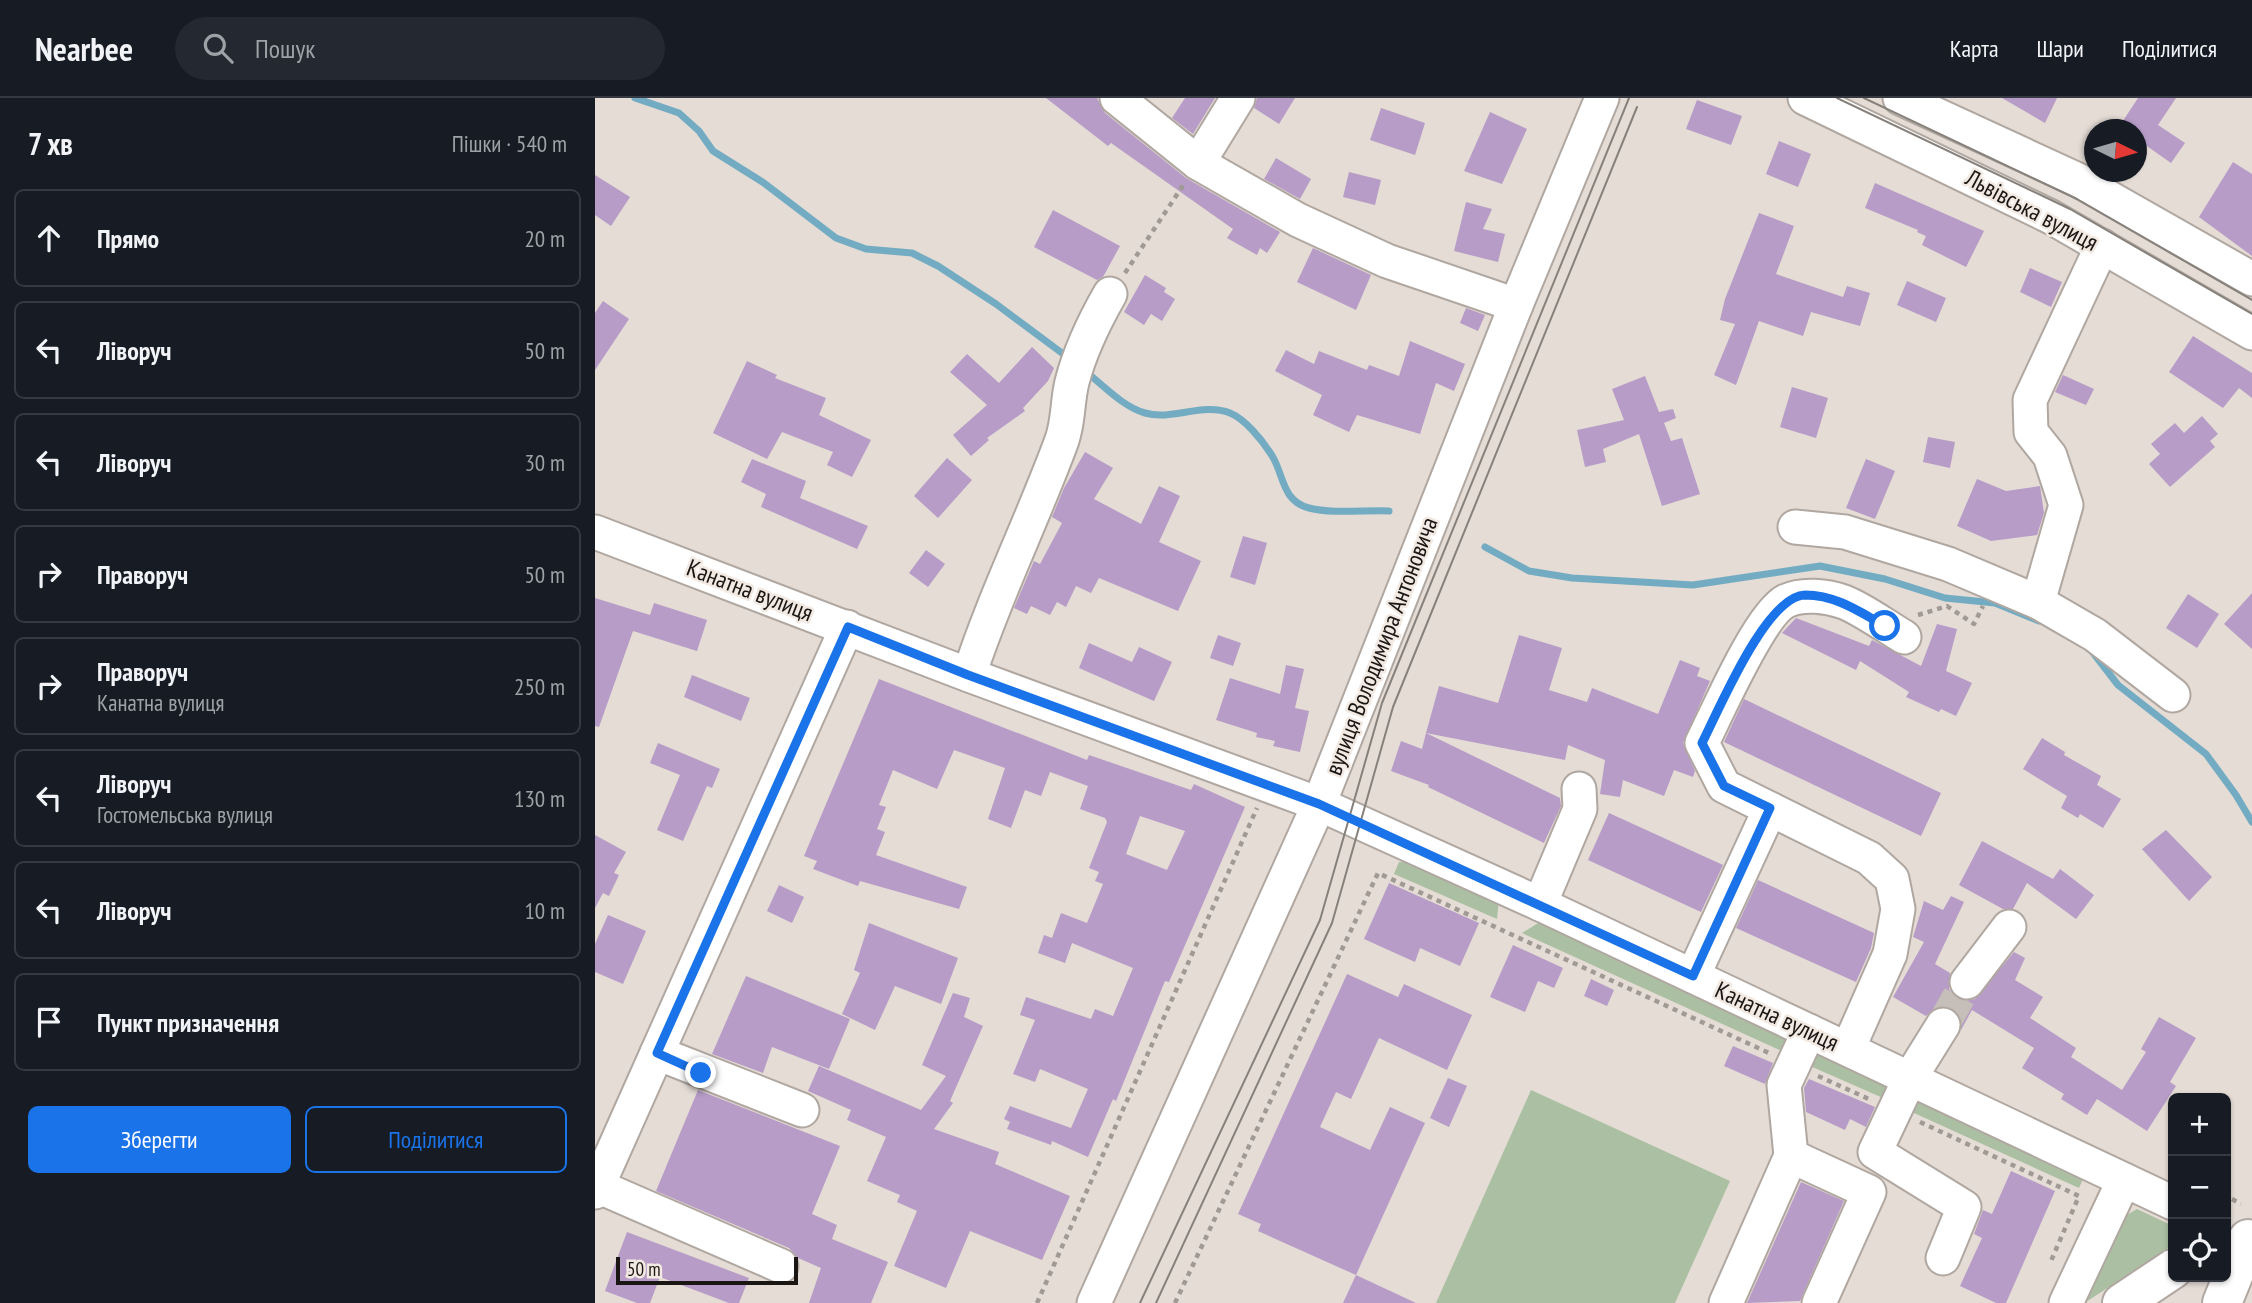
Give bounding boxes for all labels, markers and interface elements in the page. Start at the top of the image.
search box [175,17,665,80]
text: Nearbee [35,27,133,70]
icon: search [199,29,237,67]
text: Пошук [255,32,315,65]
text: Карта [1950,33,1999,64]
text: Шари [2037,33,2084,64]
text: Поділитися [2122,33,2217,64]
north arrow [2084,119,2147,182]
text: 7 хв [28,124,73,163]
text: Пішки · 540 m [452,129,567,158]
street label: Львівська вулиця [1959,162,2104,258]
icon: ahead [30,219,68,257]
text: Прямо [97,222,159,255]
text: 20 m [524,224,565,253]
icon: left [30,331,68,369]
text: Ліворуч [97,334,171,367]
text: 50 m [524,336,565,365]
icon: left [30,443,68,481]
text: Ліворуч [97,446,171,479]
text: 30 m [524,448,565,477]
street label: вулиця Володимира Антоновича [1317,513,1445,779]
street label: Канатна вулиця [682,552,818,628]
icon: right [30,555,68,593]
text: Праворуч [97,558,188,591]
text: 50 m [524,560,565,589]
route start [1869,610,1900,641]
text: Праворуч [97,655,188,688]
icon: right [30,667,68,705]
text: 250 m [514,672,565,701]
text: Канатна вулиця [97,688,224,717]
text: Ліворуч [97,767,171,800]
icon: left [30,779,68,817]
text: 130 m [514,784,565,813]
text: Гостомельська вулиця [97,800,273,829]
icon: left [30,891,68,929]
text: Ліворуч [97,894,171,927]
text: 10 m [524,896,565,925]
street label: Канатна вулиця [1710,974,1844,1058]
icon: arrive [30,1003,68,1041]
text: Пункт призначення [97,1006,279,1039]
route end [685,1057,716,1088]
map controls [2168,1093,2231,1282]
button: + [2168,1093,2231,1156]
button: Зберегти [28,1106,291,1173]
button: Поділитися [305,1106,567,1173]
button: − [2168,1156,2231,1219]
button: locate [2168,1219,2231,1282]
scale bar [616,1254,798,1286]
text: 50 m [627,1257,661,1281]

